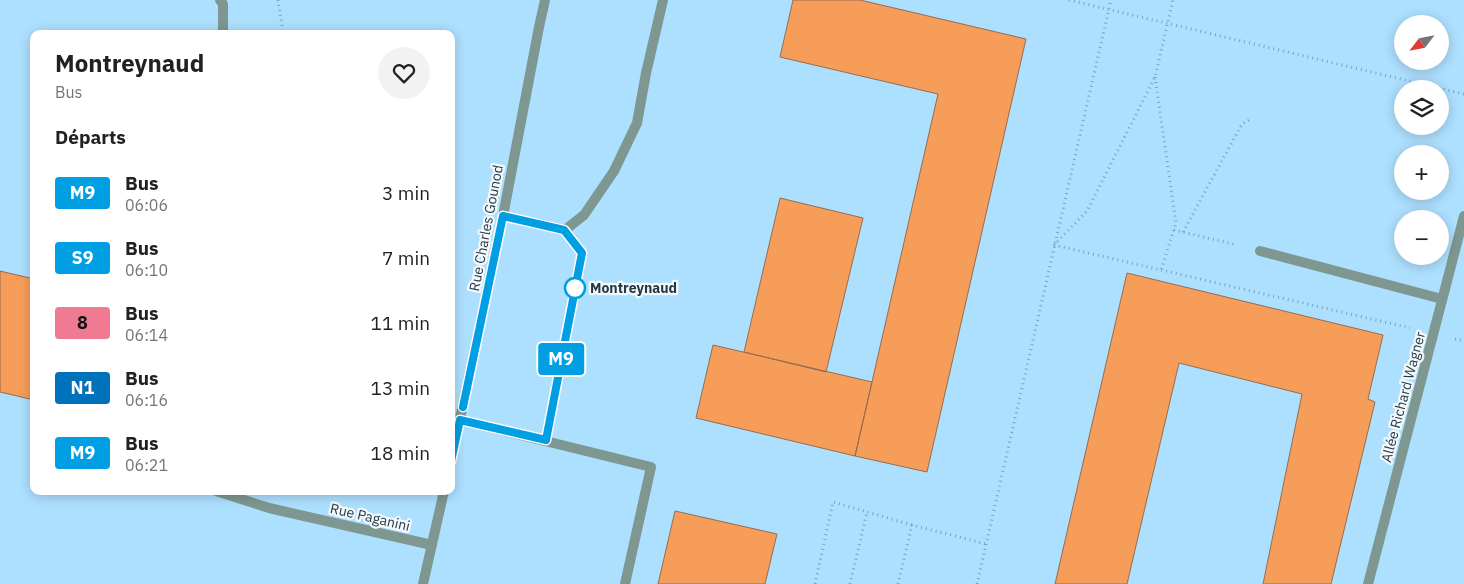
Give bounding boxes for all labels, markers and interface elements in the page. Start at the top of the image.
north arrow [1394,15,1449,70]
map controls [1394,15,1449,265]
text: Montreynaud [55,47,204,79]
button: heart [378,47,430,99]
button: layers [1394,80,1449,135]
text: Bus [55,82,82,102]
text: Départs [55,125,126,149]
button: + [1394,145,1449,200]
street label: Rue Charles Gounod [465,163,507,293]
text: Bus [125,171,159,195]
text: M9 [70,181,95,204]
text: 3 min [382,181,430,205]
text: 06:06 [125,195,168,215]
button: − [1394,210,1449,265]
text: Bus [125,236,159,260]
text: S9 [71,246,94,269]
text: 7 min [382,246,430,270]
text: 06:10 [125,260,168,280]
marker: Montreynaud [564,277,586,299]
place label: Montreynaud [590,279,677,297]
text: Bus [125,301,159,325]
text: 8 [77,311,88,334]
text: 11 min [371,311,430,335]
text: 06:14 [125,325,168,345]
street label: Allée Richard Wagner [1377,330,1429,464]
line badge: M9 [538,343,584,375]
text: M9 [548,347,574,370]
text: Bus [125,366,159,390]
text: N1 [71,376,94,399]
text: 13 min [371,376,430,400]
text: 06:16 [125,390,168,410]
text: Bus [125,431,159,455]
text: M9 [70,441,95,464]
text: 18 min [371,441,430,465]
text: 06:21 [125,455,168,475]
street label: Rue Paganini [328,499,412,535]

